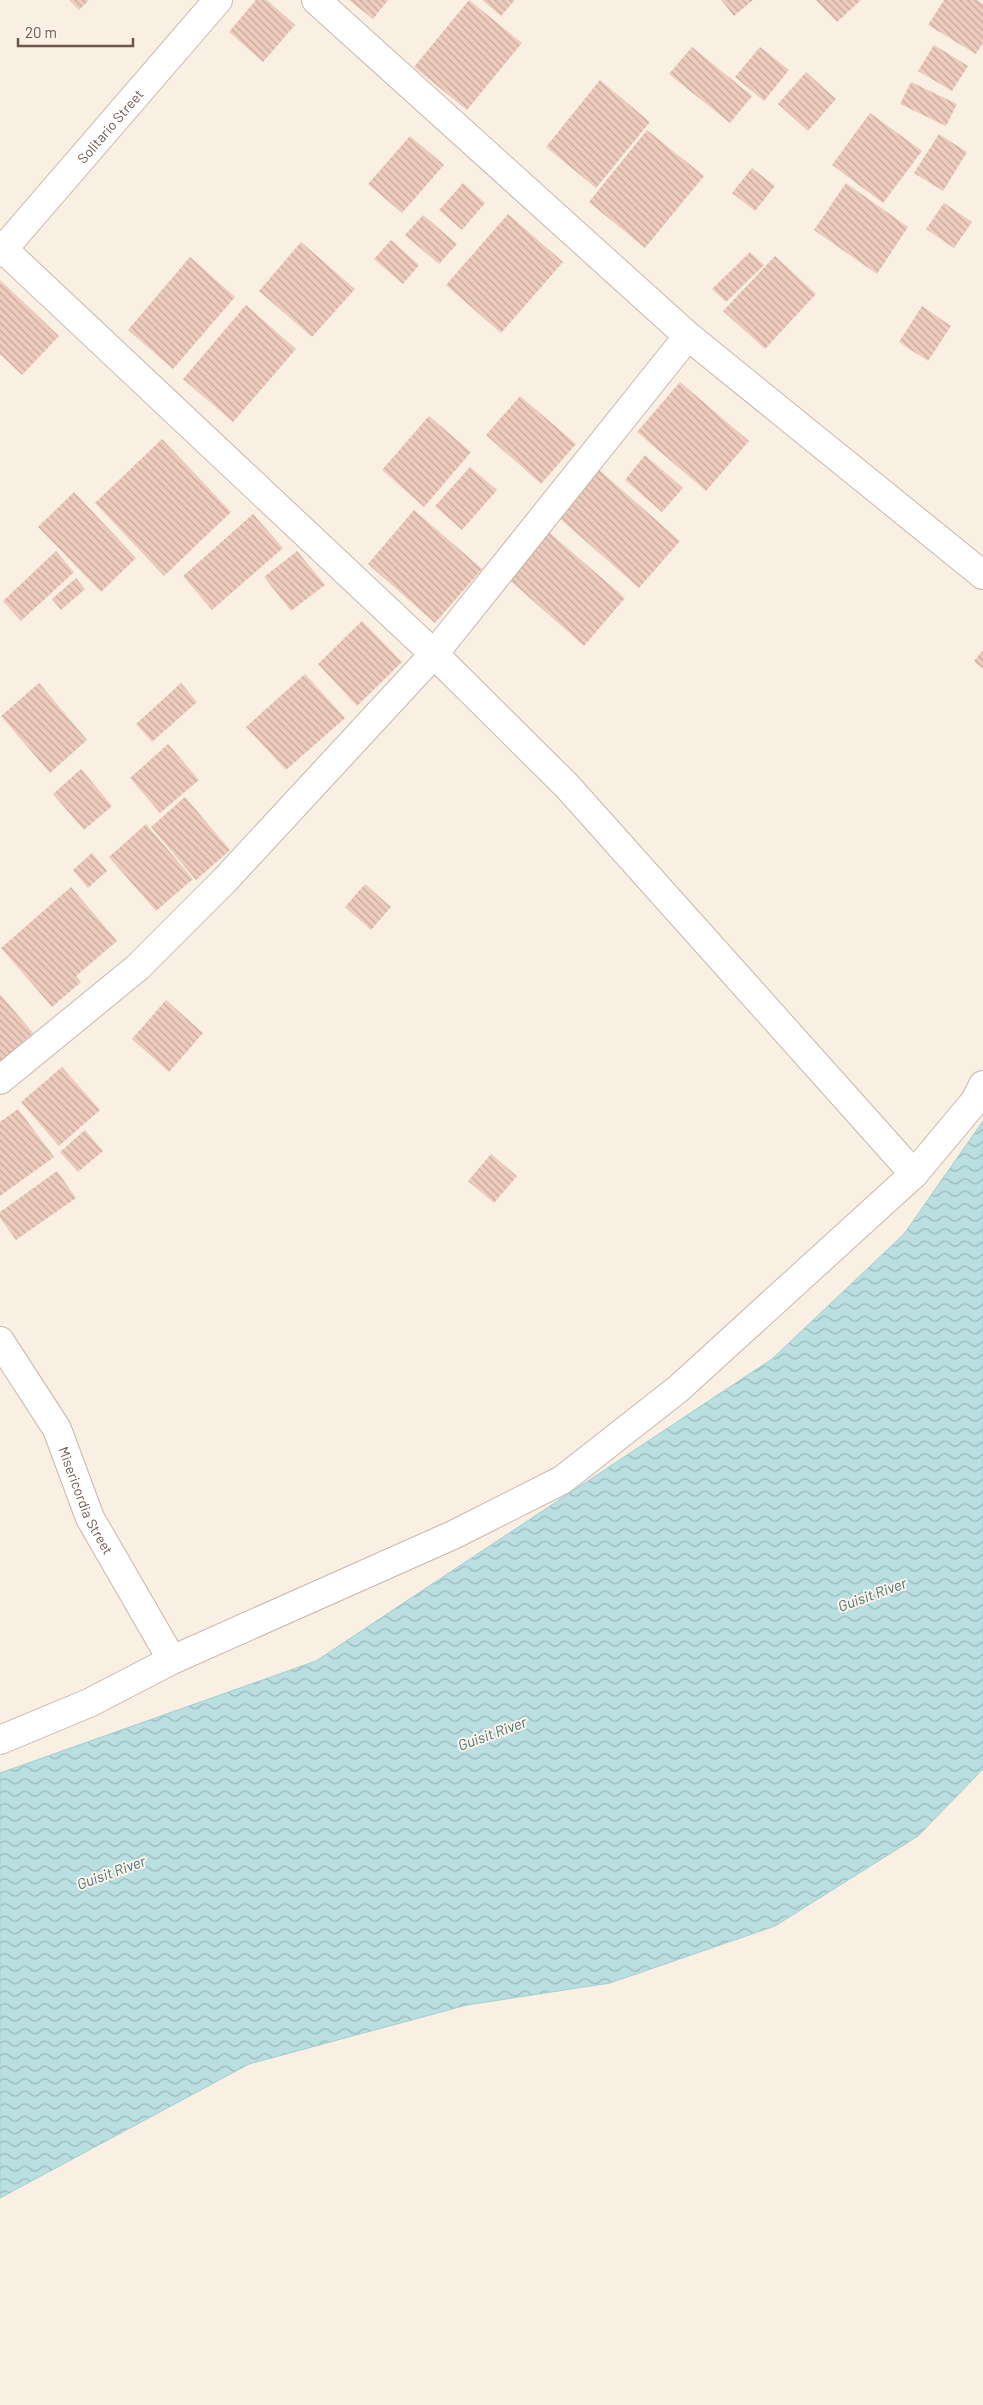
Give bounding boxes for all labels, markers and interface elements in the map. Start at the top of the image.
scale bar [18,15,132,47]
text: 20 m [25,23,57,41]
street label: Solitario Street [73,85,146,166]
street label: Misericordia Street [56,1444,117,1557]
water label: Guisit River [835,1573,909,1615]
water label: Guisit River [455,1712,529,1754]
water label: Guisit River [74,1851,148,1893]

